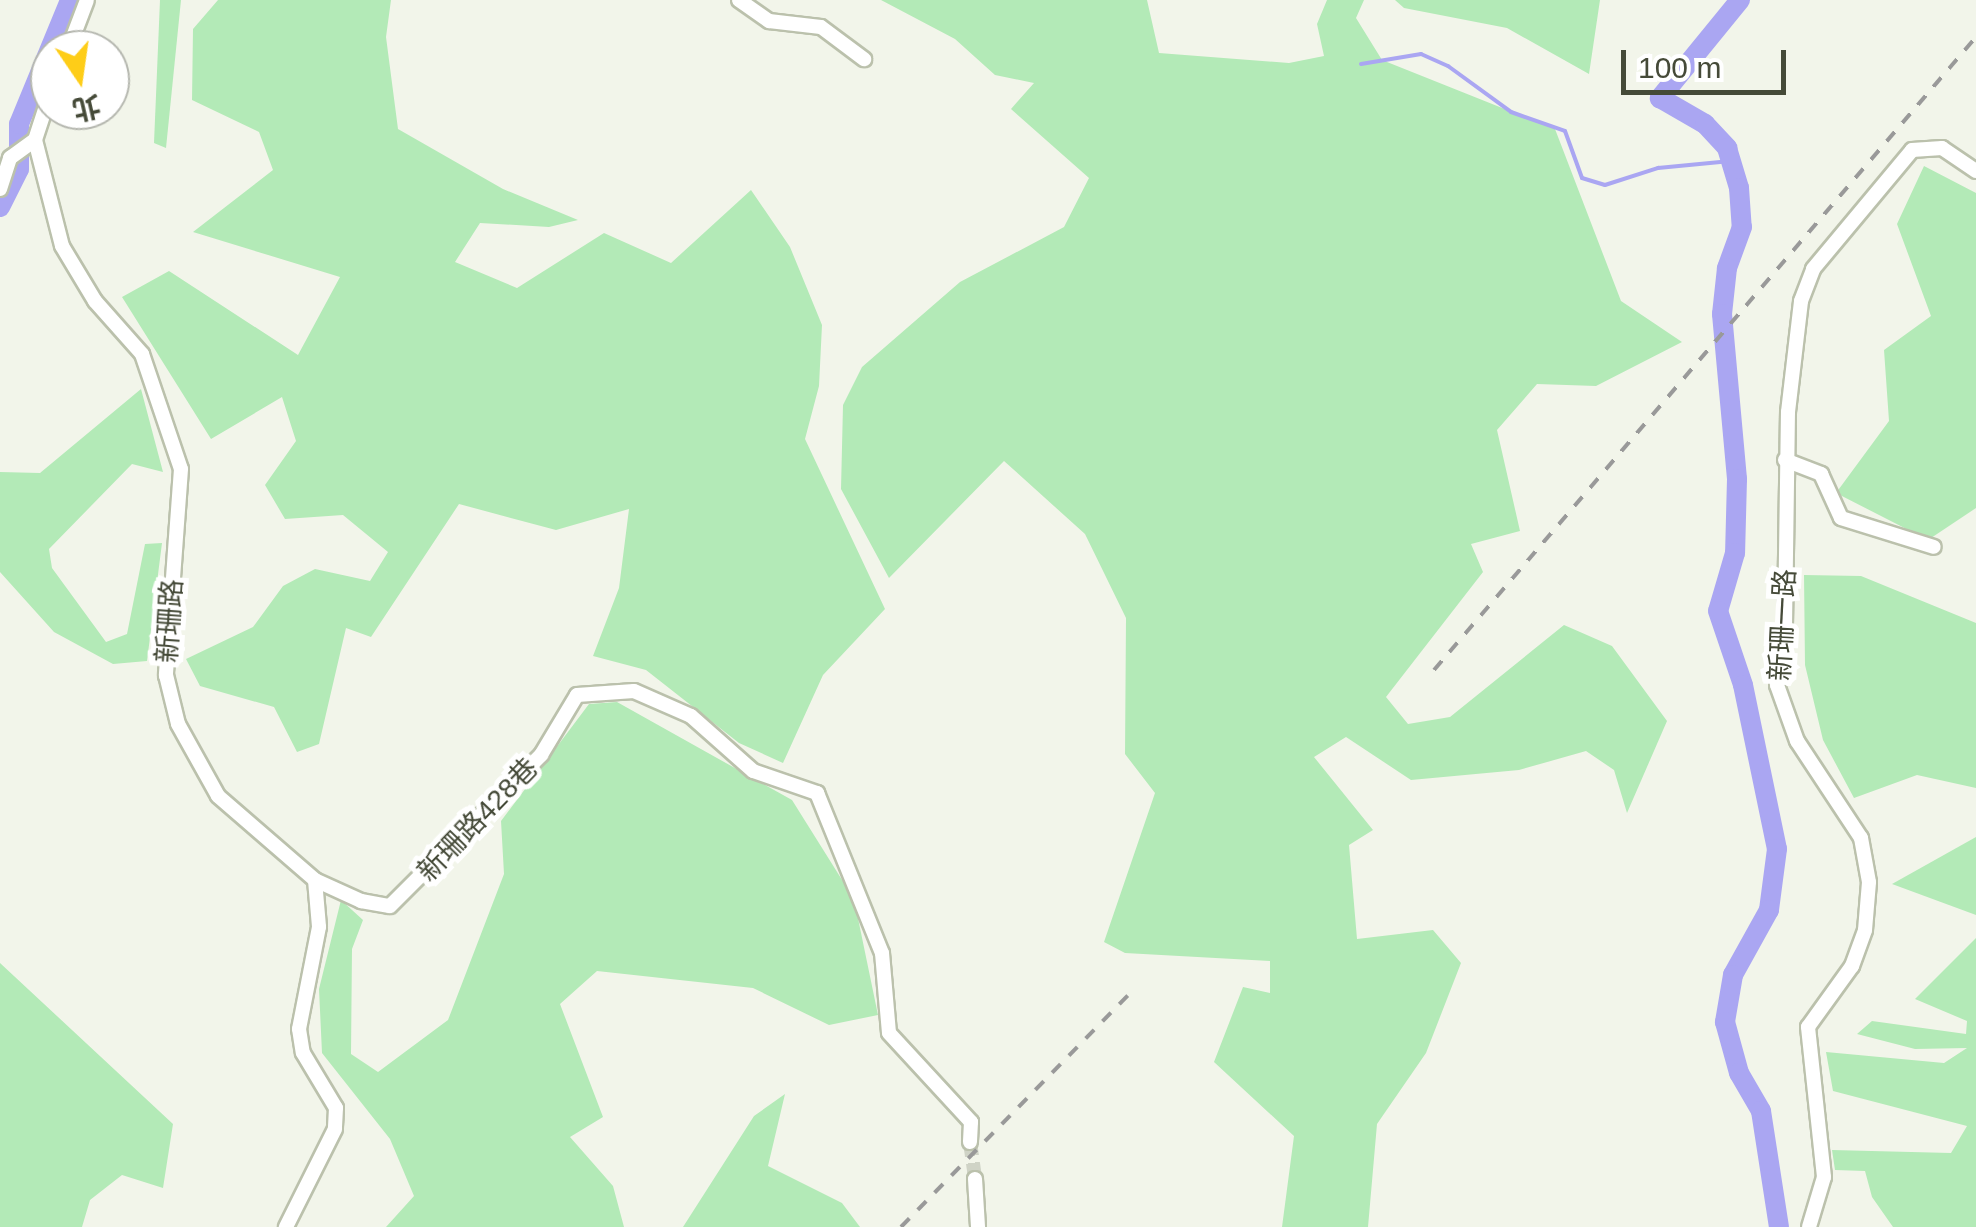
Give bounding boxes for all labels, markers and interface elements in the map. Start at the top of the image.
north arrow [30,30,130,130]
scale bar [1626,30,1791,92]
text: 100 m [1638,51,1721,84]
text: 北 [69,90,104,126]
street label: 新珊一路 [1763,568,1803,682]
street label: 新珊路 [150,578,190,664]
street label: 新珊路428巷 [411,751,545,889]

